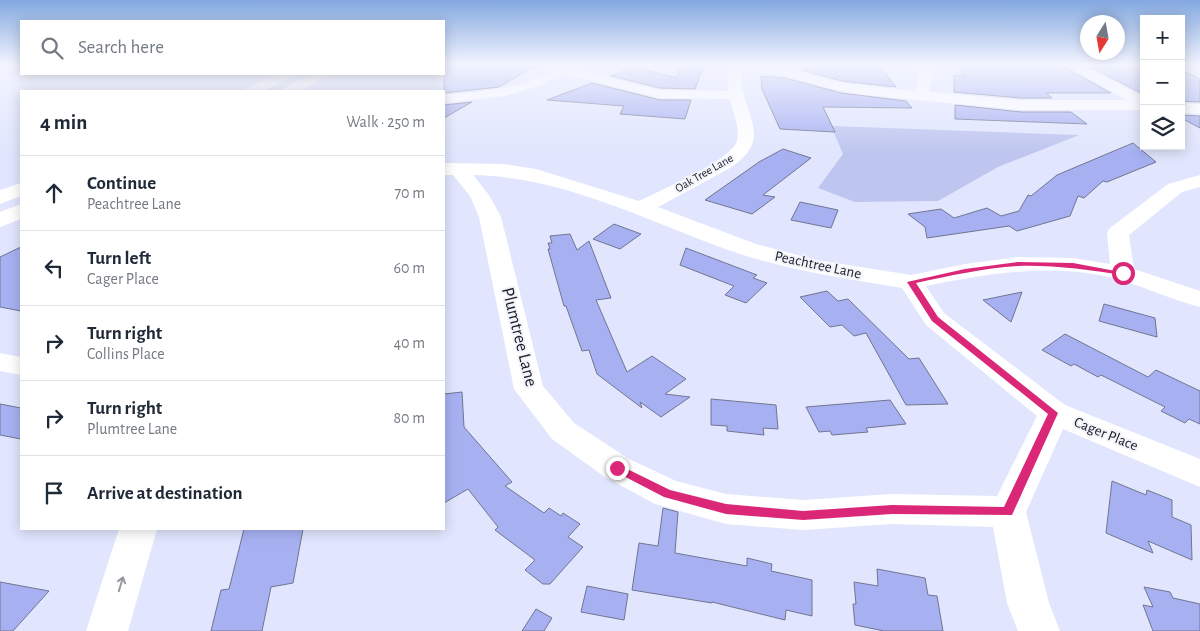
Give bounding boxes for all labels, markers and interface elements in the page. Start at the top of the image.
north arrow [1080,15,1125,60]
map controls [1140,15,1185,150]
button: + [1140,15,1185,60]
search box [20,20,445,75]
icon: search [38,34,66,62]
text: Search here [78,38,164,57]
button: − [1140,60,1185,105]
button: layers [1140,105,1185,150]
text: 4 min [40,112,87,133]
text: Walk · 250 m [346,114,425,130]
street label: Oak Tree Lane [673,152,735,194]
text: Continue [87,174,156,193]
icon: ahead [40,179,68,207]
text: 70 m [394,185,425,201]
text: Peachtree Lane [87,196,181,212]
street label: Peachtree Lane [773,248,863,282]
text: Turn left [87,249,151,268]
icon: left [40,254,68,282]
text: 60 m [394,260,425,276]
route start [1112,262,1135,285]
text: Cager Place [87,271,159,287]
street label: Plumtree Lane [498,286,540,388]
text: Turn right [87,324,162,343]
icon: right [40,329,68,357]
text: 40 m [393,335,425,351]
text: Collins Place [87,346,165,362]
text: Turn right [87,399,162,418]
icon: right [40,404,68,432]
text: 80 m [394,410,425,426]
street label: Cager Place [1072,414,1140,454]
text: Plumtree Lane [87,421,177,437]
route end [606,457,629,480]
icon: arrive [40,479,68,507]
text: Arrive at destination [87,484,243,503]
one-way arrow [117,577,127,593]

